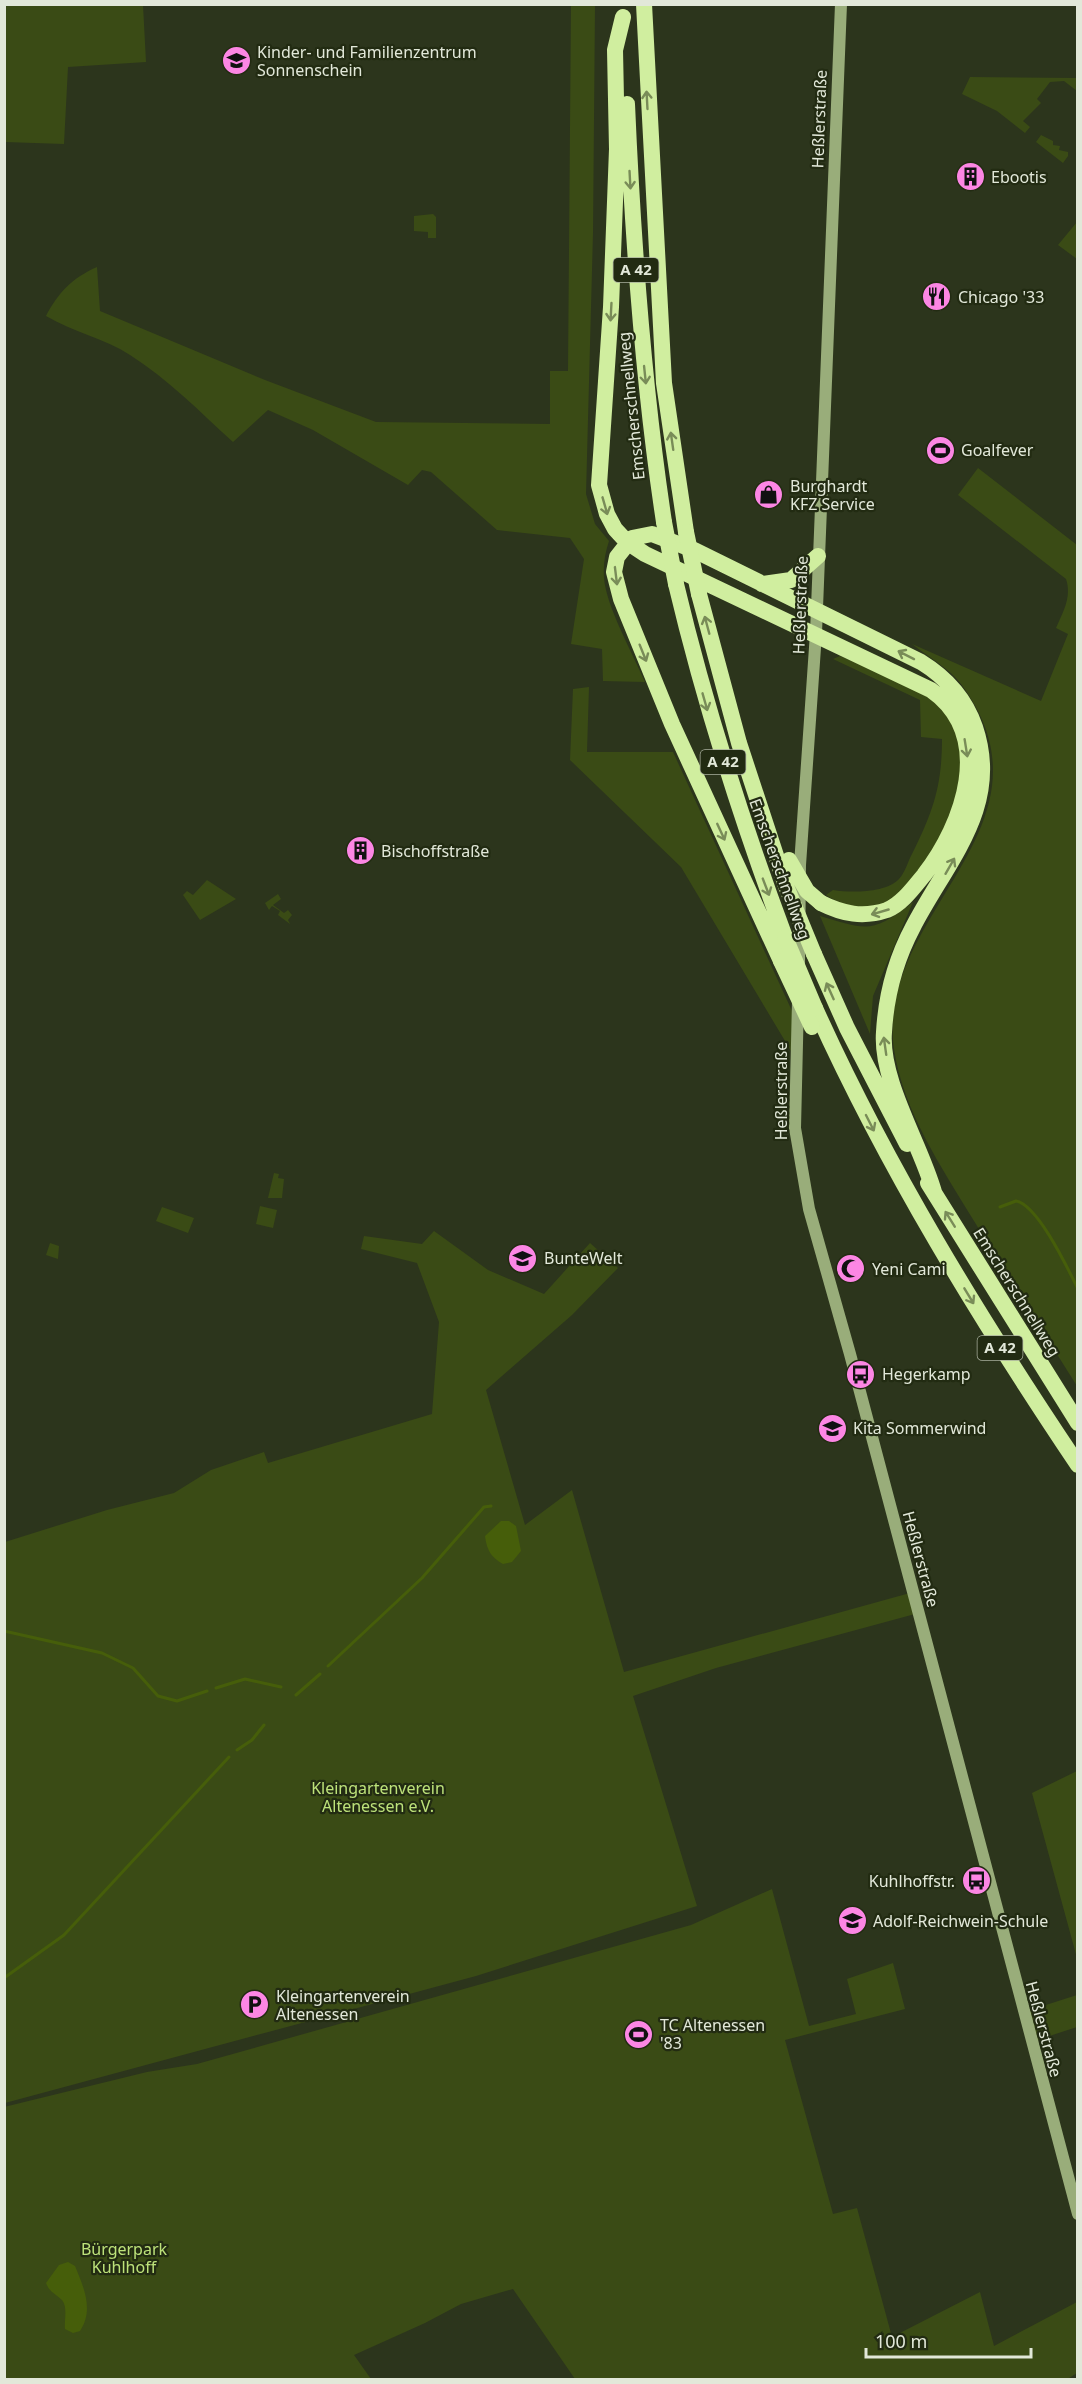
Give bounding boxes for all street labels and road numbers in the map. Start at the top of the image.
street label: Heßlerstraße [806,69,832,169]
road number: A 42 [614,258,658,282]
street label: Emscherschnellweg [612,331,650,481]
street label: Heßlerstraße [787,555,813,655]
road number: A 42 [700,750,746,774]
street label: Emscherschnellweg [744,795,816,943]
street label: Heßlerstraße [770,1042,792,1140]
street label: Emscherschnellweg [968,1223,1066,1361]
road number: A 42 [978,1336,1022,1360]
street label: Heßlerstraße [898,1509,944,1609]
street label: Heßlerstraße [1021,1979,1067,2079]

